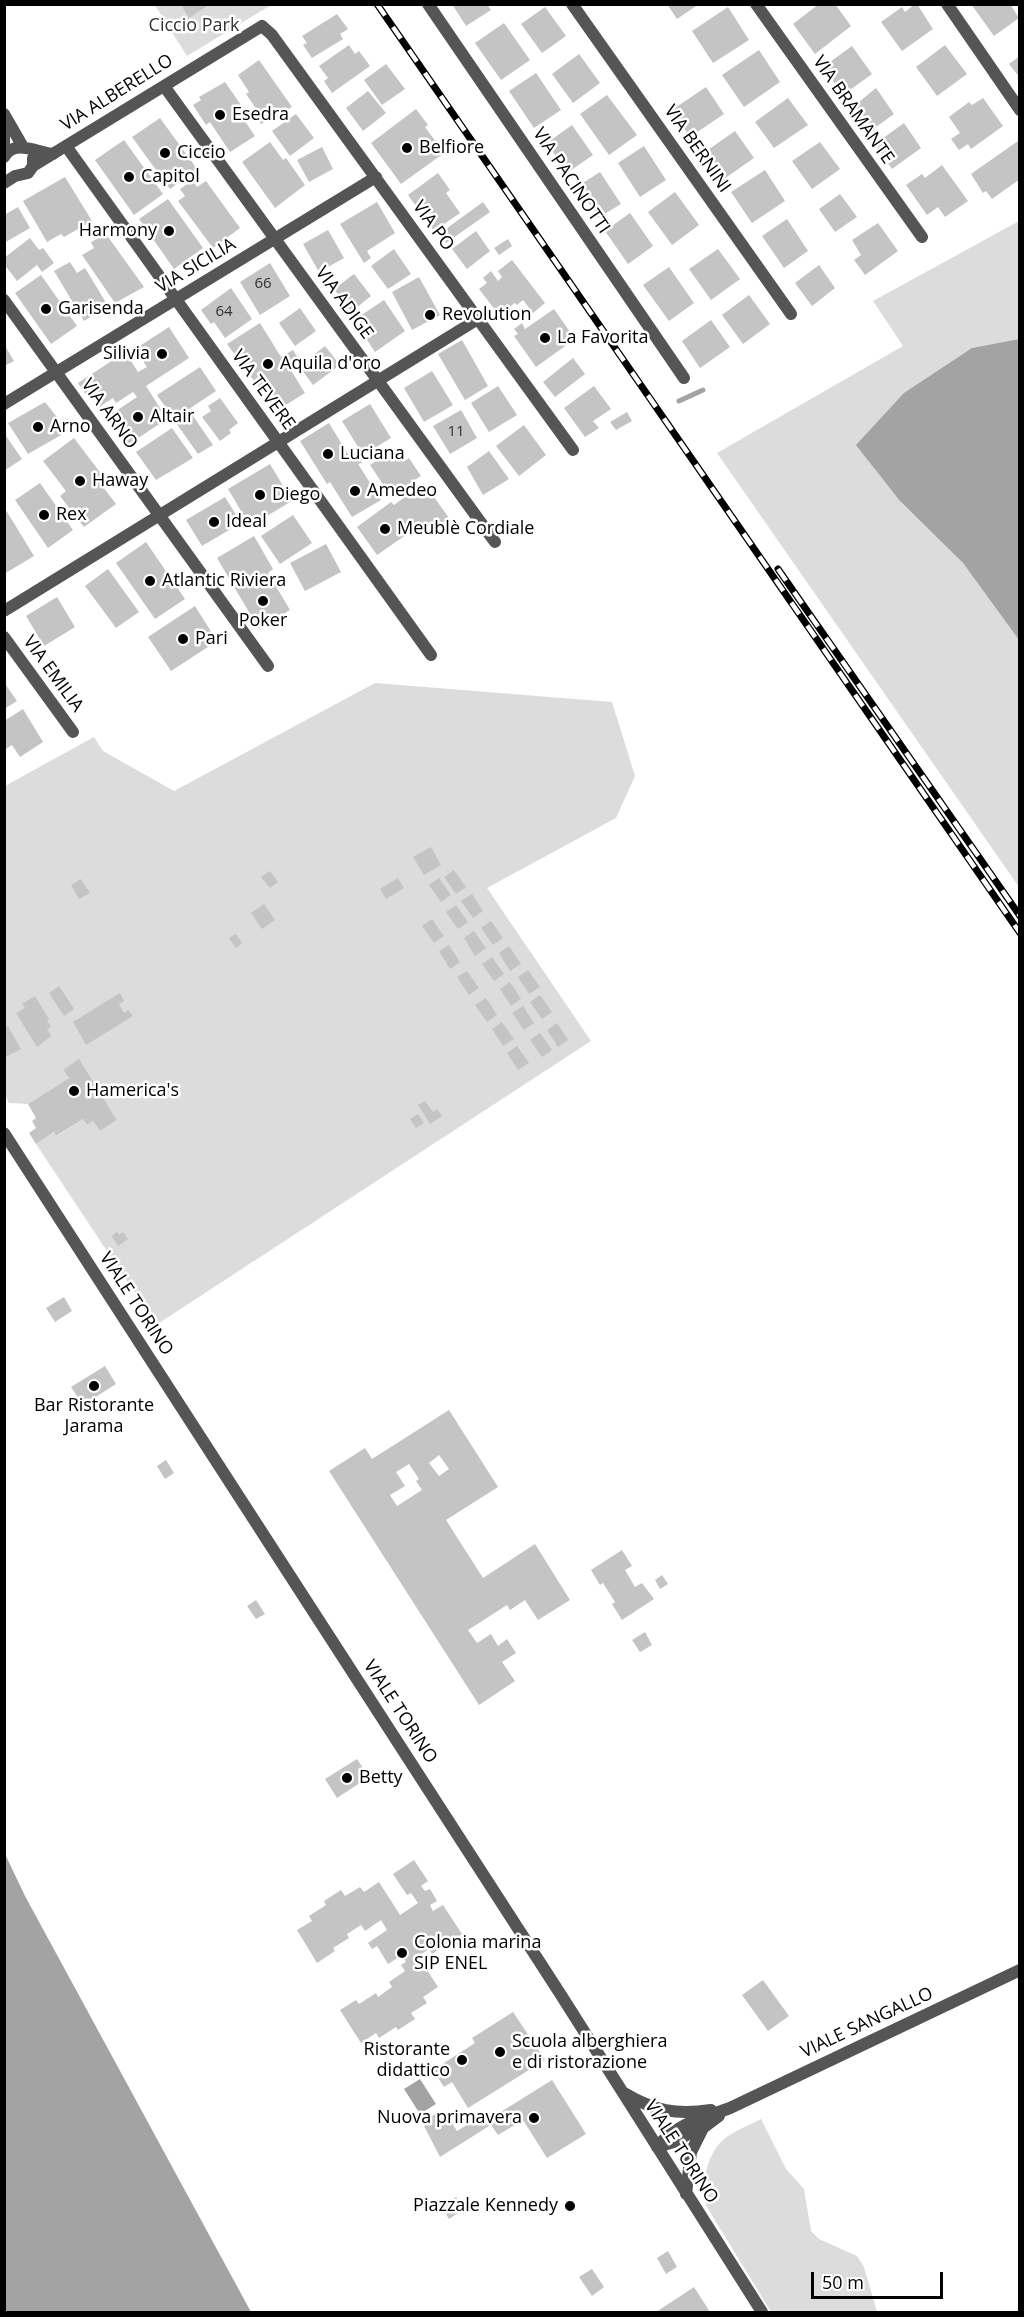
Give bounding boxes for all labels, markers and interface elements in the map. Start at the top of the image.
park label: Ciccio Park [149,15,239,37]
street label: VIA ALBERELLO [57,50,177,136]
street label: VIA BRAMANTE [808,52,898,168]
street label: VIA BERNINI [659,101,735,197]
place label: Esedra [232,104,289,126]
marker: Esedra [213,108,227,122]
street label: VIA PACINOTTI [528,124,614,238]
place label: Belfiore [419,137,484,159]
marker: Belfiore [400,141,414,155]
place label: Ciccio [177,142,225,164]
marker: Ciccio [158,146,172,160]
place label: Capitol [141,166,200,188]
marker: Capitol [122,170,136,184]
street label: VIA PO [408,197,458,255]
place label: Harmony [79,220,157,242]
marker: Harmony [162,224,176,238]
street label: VIA SICILIA [152,234,240,298]
street label: VIA ADIGE [310,263,378,343]
house number: 66 [254,275,272,293]
place label: Garisenda [58,298,144,320]
marker: Garisenda [39,302,53,316]
house number: 64 [215,303,233,321]
place label: Revolution [442,304,531,326]
marker: Revolution [423,308,437,322]
place label: La Favorita [557,327,649,349]
marker: La Favorita [538,331,552,345]
place label: Silivia [103,343,150,365]
street label: VIA TEVERE [227,346,299,434]
marker: Silivia [155,347,169,361]
place label: Aquila d'oro [280,353,381,375]
marker: Aquila d'oro [261,357,275,371]
street label: VIA ARNO [76,375,142,453]
place label: Altair [150,406,194,428]
marker: Altair [131,410,145,424]
place label: Arno [50,416,91,438]
marker: Arno [31,420,45,434]
house number: 11 [447,423,465,441]
place label: Luciana [340,443,405,465]
marker: Luciana [321,447,335,461]
place label: Haway [92,470,148,492]
marker: Haway [73,474,87,488]
place label: Amedeo [367,480,437,502]
place label: Diego [272,484,320,506]
marker: Amedeo [348,484,362,498]
marker: Diego [253,488,267,502]
place label: Rex [56,504,87,526]
marker: Rex [37,508,51,522]
place label: Ideal [226,511,267,533]
marker: Ideal [207,515,221,529]
place label: Meublè Cordiale [397,518,534,540]
marker: Meublè Cordiale [378,522,392,536]
place label: Atlantic Riviera [162,570,286,592]
marker: Atlantic Riviera [143,574,157,588]
marker: Poker [256,594,270,608]
place label: Poker [239,610,287,632]
place label: Pari [195,628,228,650]
street label: VIA EMILIA [18,632,88,716]
marker: Pari [176,632,190,646]
place label: Hamerica's [86,1080,179,1102]
marker: Hamerica's [67,1084,81,1098]
street label: VIALE TORINO [95,1248,177,1360]
marker: Bar Ristorante Jarama [87,1379,101,1393]
place label: Bar Ristorante Jarama [34,1395,154,1438]
street label: VIALE TORINO [359,1656,441,1768]
place label: Betty [359,1767,403,1789]
marker: Betty [340,1771,354,1785]
place label: Colonia marina SIP ENEL [414,1932,541,1974]
marker: Colonia marina SIP ENEL [395,1946,409,1960]
street label: VIALE SANGALLO [798,1983,936,2063]
place label: Scuola alberghiera e di ristorazione [512,2031,667,2074]
place label: Ristorante didattico [364,2039,450,2082]
marker: Scuola alberghiera e di ristorazione [493,2045,507,2059]
marker: Ristorante didattico [455,2053,469,2067]
street label: VIALE TORINO [640,2096,722,2208]
place label: Nuova primavera [377,2107,522,2129]
marker: Nuova primavera [527,2111,541,2125]
place label: Piazzale Kennedy [413,2195,558,2217]
marker: Piazzale Kennedy [563,2199,577,2213]
scale bar [814,2260,946,2298]
text: 50 m [822,2270,864,2294]

